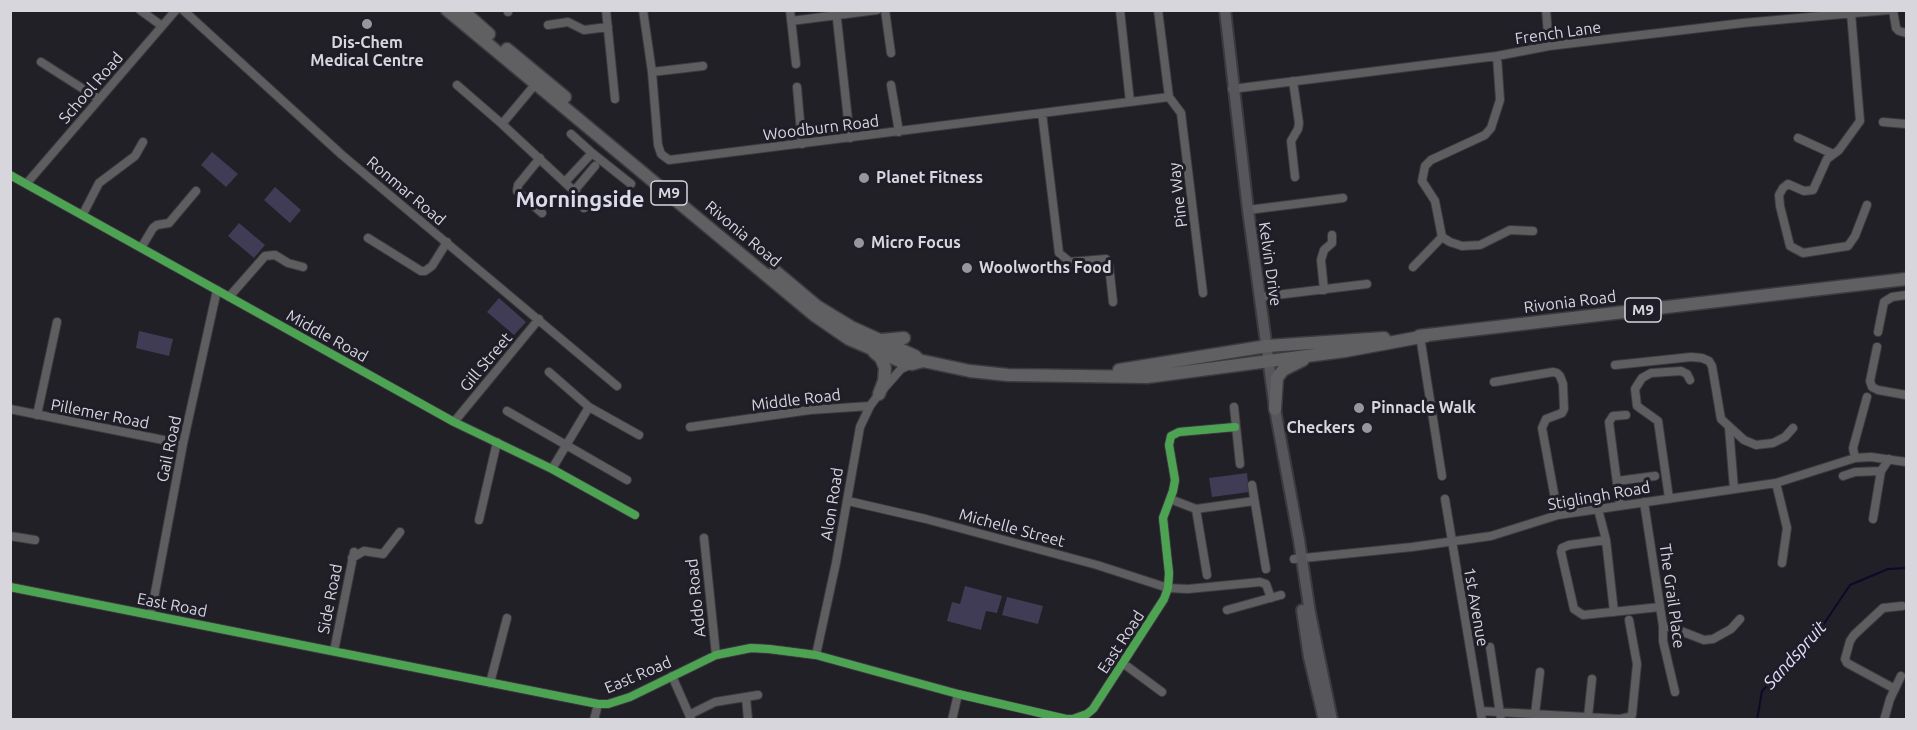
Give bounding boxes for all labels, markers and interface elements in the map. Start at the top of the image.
marker: Dis-Chem Medical Centre [360,17,374,31]
street label: French Lane [1514,17,1602,49]
place label: Dis-Chem Medical Centre [310,33,424,71]
street label: School Road [55,48,127,128]
street label: Woodburn Road [762,111,880,145]
street label: Ronmar Road [363,152,449,230]
street label: Pine Way [1164,161,1192,229]
place label: Planet Fitness [876,168,983,188]
marker: Planet Fitness [857,171,871,185]
road number: M9 [651,181,687,205]
district label: Morningside [515,187,645,213]
street label: Rivonia Road [701,197,785,271]
street label: Kelvin Drive [1255,221,1285,307]
place label: Micro Focus [871,233,961,253]
marker: Micro Focus [852,236,866,250]
place label: Woolworths Food [979,258,1111,278]
marker: Woolworths Food [960,261,974,275]
street label: Rivonia Road [1523,287,1617,317]
road number: M9 [1625,298,1661,322]
street label: Middle Road [283,306,371,366]
street label: Gill Street [456,329,516,395]
street label: Middle Road [750,385,842,415]
street label: Pillemer Road [49,395,151,433]
place label: Pinnacle Walk [1371,398,1476,418]
marker: Pinnacle Walk [1352,401,1366,415]
street label: Gail Road [153,414,185,484]
place label: Checkers [1287,418,1355,438]
marker: Checkers [1360,421,1374,435]
street label: Alon Road [817,466,847,542]
street label: Stiglingh Road [1546,478,1652,514]
street label: Michelle Street [957,505,1067,551]
street label: The Grail Place [1655,542,1689,650]
street label: Addo Road [682,558,710,638]
street label: Side Road [314,562,346,636]
street label: 1st Avenue [1460,566,1492,648]
street label: East Road [135,589,209,621]
street label: East Road [1094,607,1148,677]
water label: Sandspruit [1759,617,1831,693]
street label: East Road [602,652,674,698]

